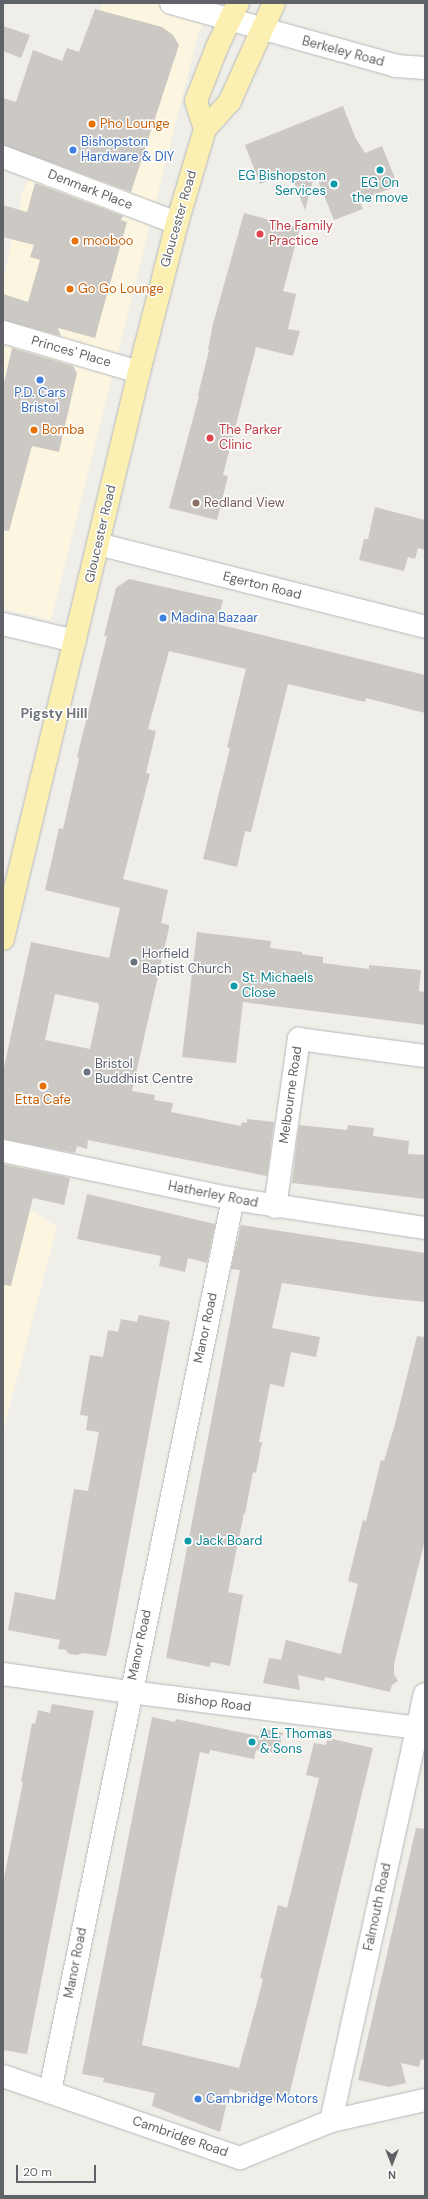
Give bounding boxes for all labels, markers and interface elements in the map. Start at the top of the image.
street label: Berkeley Road [300,34,386,70]
place label: Pho Lounge [100,116,170,132]
marker: Pho Lounge [87,119,97,129]
place label: Bishopston Hardware & DIY [81,135,174,166]
marker: Bishopston Hardware & DIY [68,145,78,155]
marker: EG On the move [375,165,385,175]
street label: Denmark Place [45,167,135,213]
street label: Gloucester Road [158,169,200,269]
place label: EG Bishopston Services [238,169,326,200]
place label: EG On the move [352,176,408,207]
marker: EG Bishopston Services [329,179,339,189]
place label: The Family Practice [269,219,333,250]
marker: The Family Practice [254,228,266,240]
place label: mooboo [83,233,134,249]
marker: mooboo [70,236,80,246]
place label: Go Go Lounge [78,281,164,297]
marker: Go Go Lounge [65,284,75,294]
street label: Princes' Place [29,333,113,371]
marker: P.D. Cars Bristol [35,375,45,385]
place label: P.D. Cars Bristol [14,386,66,417]
place label: Bomba [42,422,84,438]
place label: The Parker Clinic [219,423,282,454]
marker: Bomba [29,425,39,435]
marker: The Parker Clinic [204,432,216,444]
street label: Gloucester Road [82,484,120,584]
place label: Redland View [204,495,285,511]
marker: Redland View [191,498,201,508]
street label: Egerton Road [221,569,303,603]
place label: Madina Bazaar [171,610,258,626]
marker: Madina Bazaar [158,613,168,623]
district label: Pigsty Hill [20,705,88,721]
place label: Horfield Baptist Church [142,947,232,978]
marker: Horfield Baptist Church [129,957,139,967]
place label: St. Michaels Close [242,971,314,1002]
marker: St. Michaels Close [229,981,239,991]
street label: Melbourne Road [276,1045,306,1145]
place label: Bristol Buddhist Centre [95,1057,193,1088]
marker: Bristol Buddhist Centre [82,1067,92,1077]
marker: Etta Cafe [38,1081,48,1091]
place label: Etta Cafe [15,1092,71,1108]
street label: Hatherley Road [167,1179,259,1211]
street label: Manor Road [191,1291,221,1365]
place label: Jack Board [196,1533,262,1549]
marker: Jack Board [183,1536,193,1546]
street label: Manor Road [125,1608,155,1682]
street label: Bishop Road [176,1691,252,1715]
place label: A.E. Thomas & Sons [260,1727,332,1758]
marker: A.E. Thomas & Sons [247,1737,257,1747]
street label: Falmouth Road [361,1862,395,1952]
street label: Manor Road [62,1926,90,2000]
place label: Cambridge Motors [206,2091,318,2107]
marker: Cambridge Motors [193,2094,203,2104]
street label: Cambridge Road [130,2113,230,2161]
north arrow [372,2143,412,2183]
scale bar [18,2157,98,2183]
text: 20 m [23,2164,52,2180]
text: N [388,2168,396,2182]

